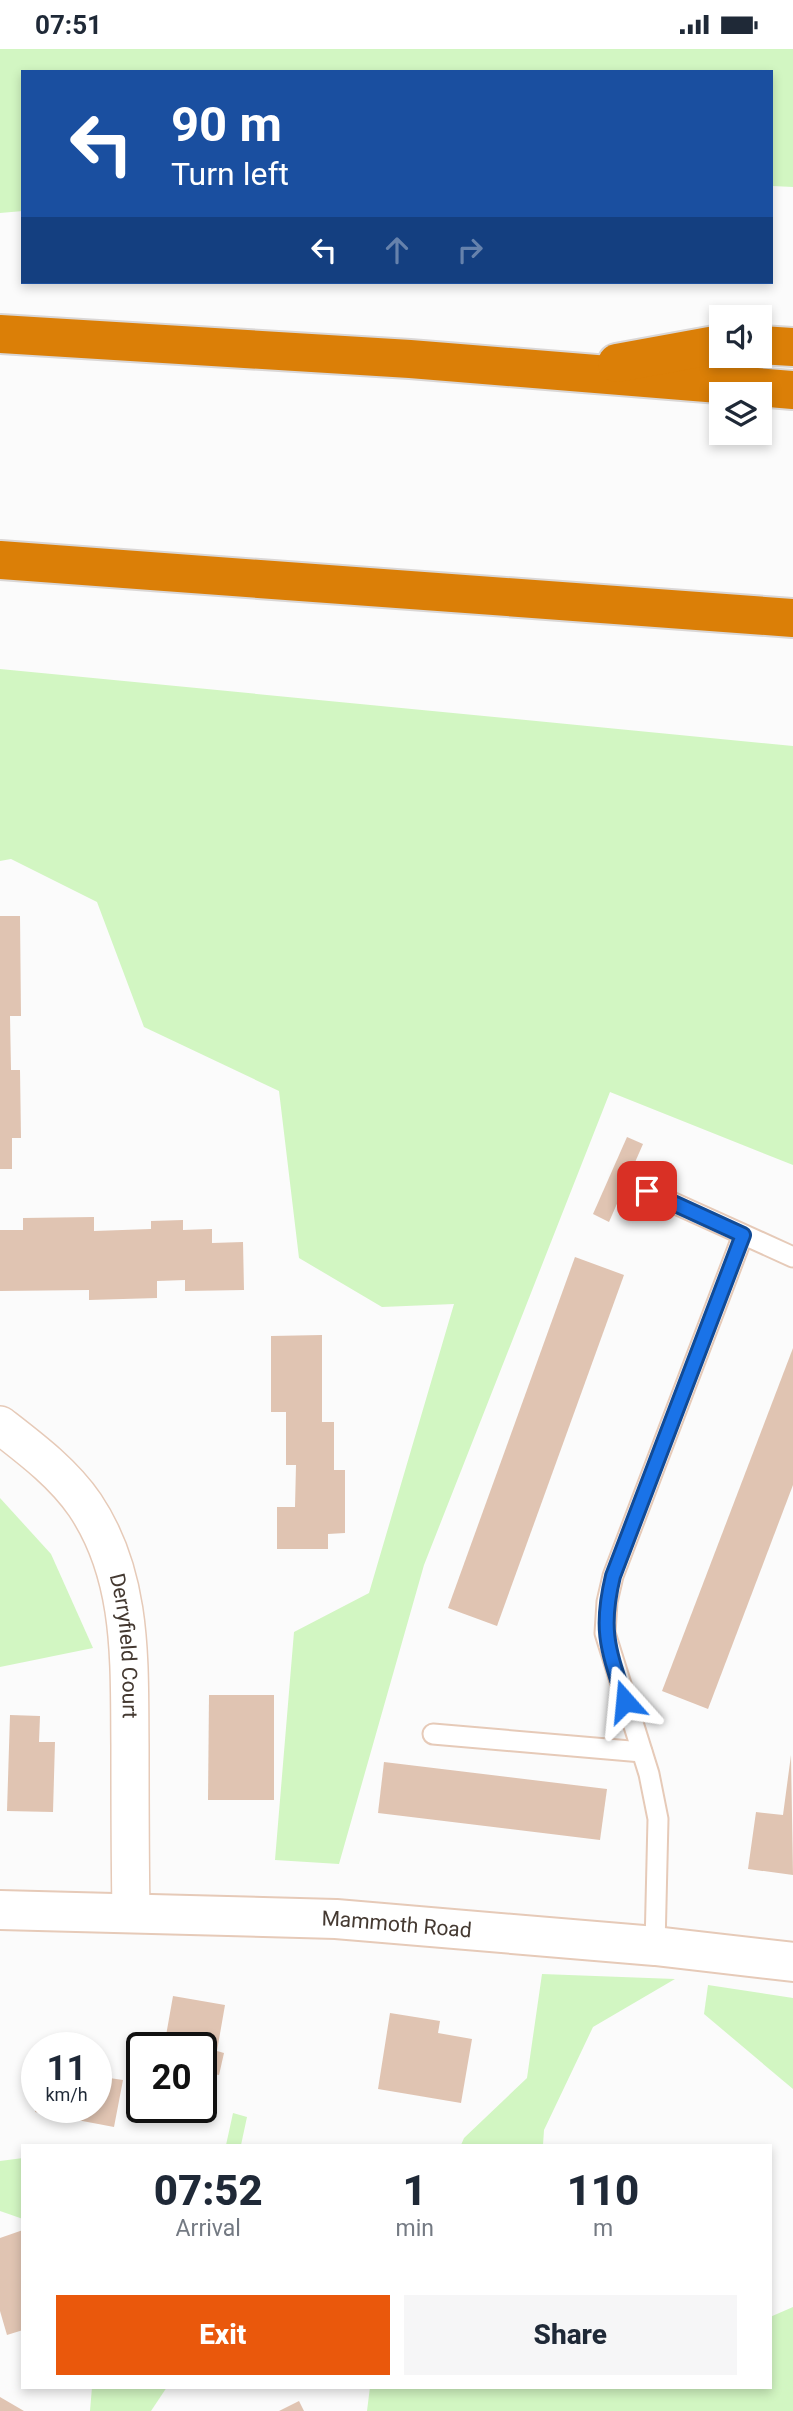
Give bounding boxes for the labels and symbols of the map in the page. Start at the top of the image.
pin [617,1161,677,1221]
street label: Derryfield Court [105,1571,142,1719]
position arrow [588,1664,662,1738]
street label: Mammoth Road [321,1907,473,1942]
speed limit sign: 20 [126,2032,217,2123]

